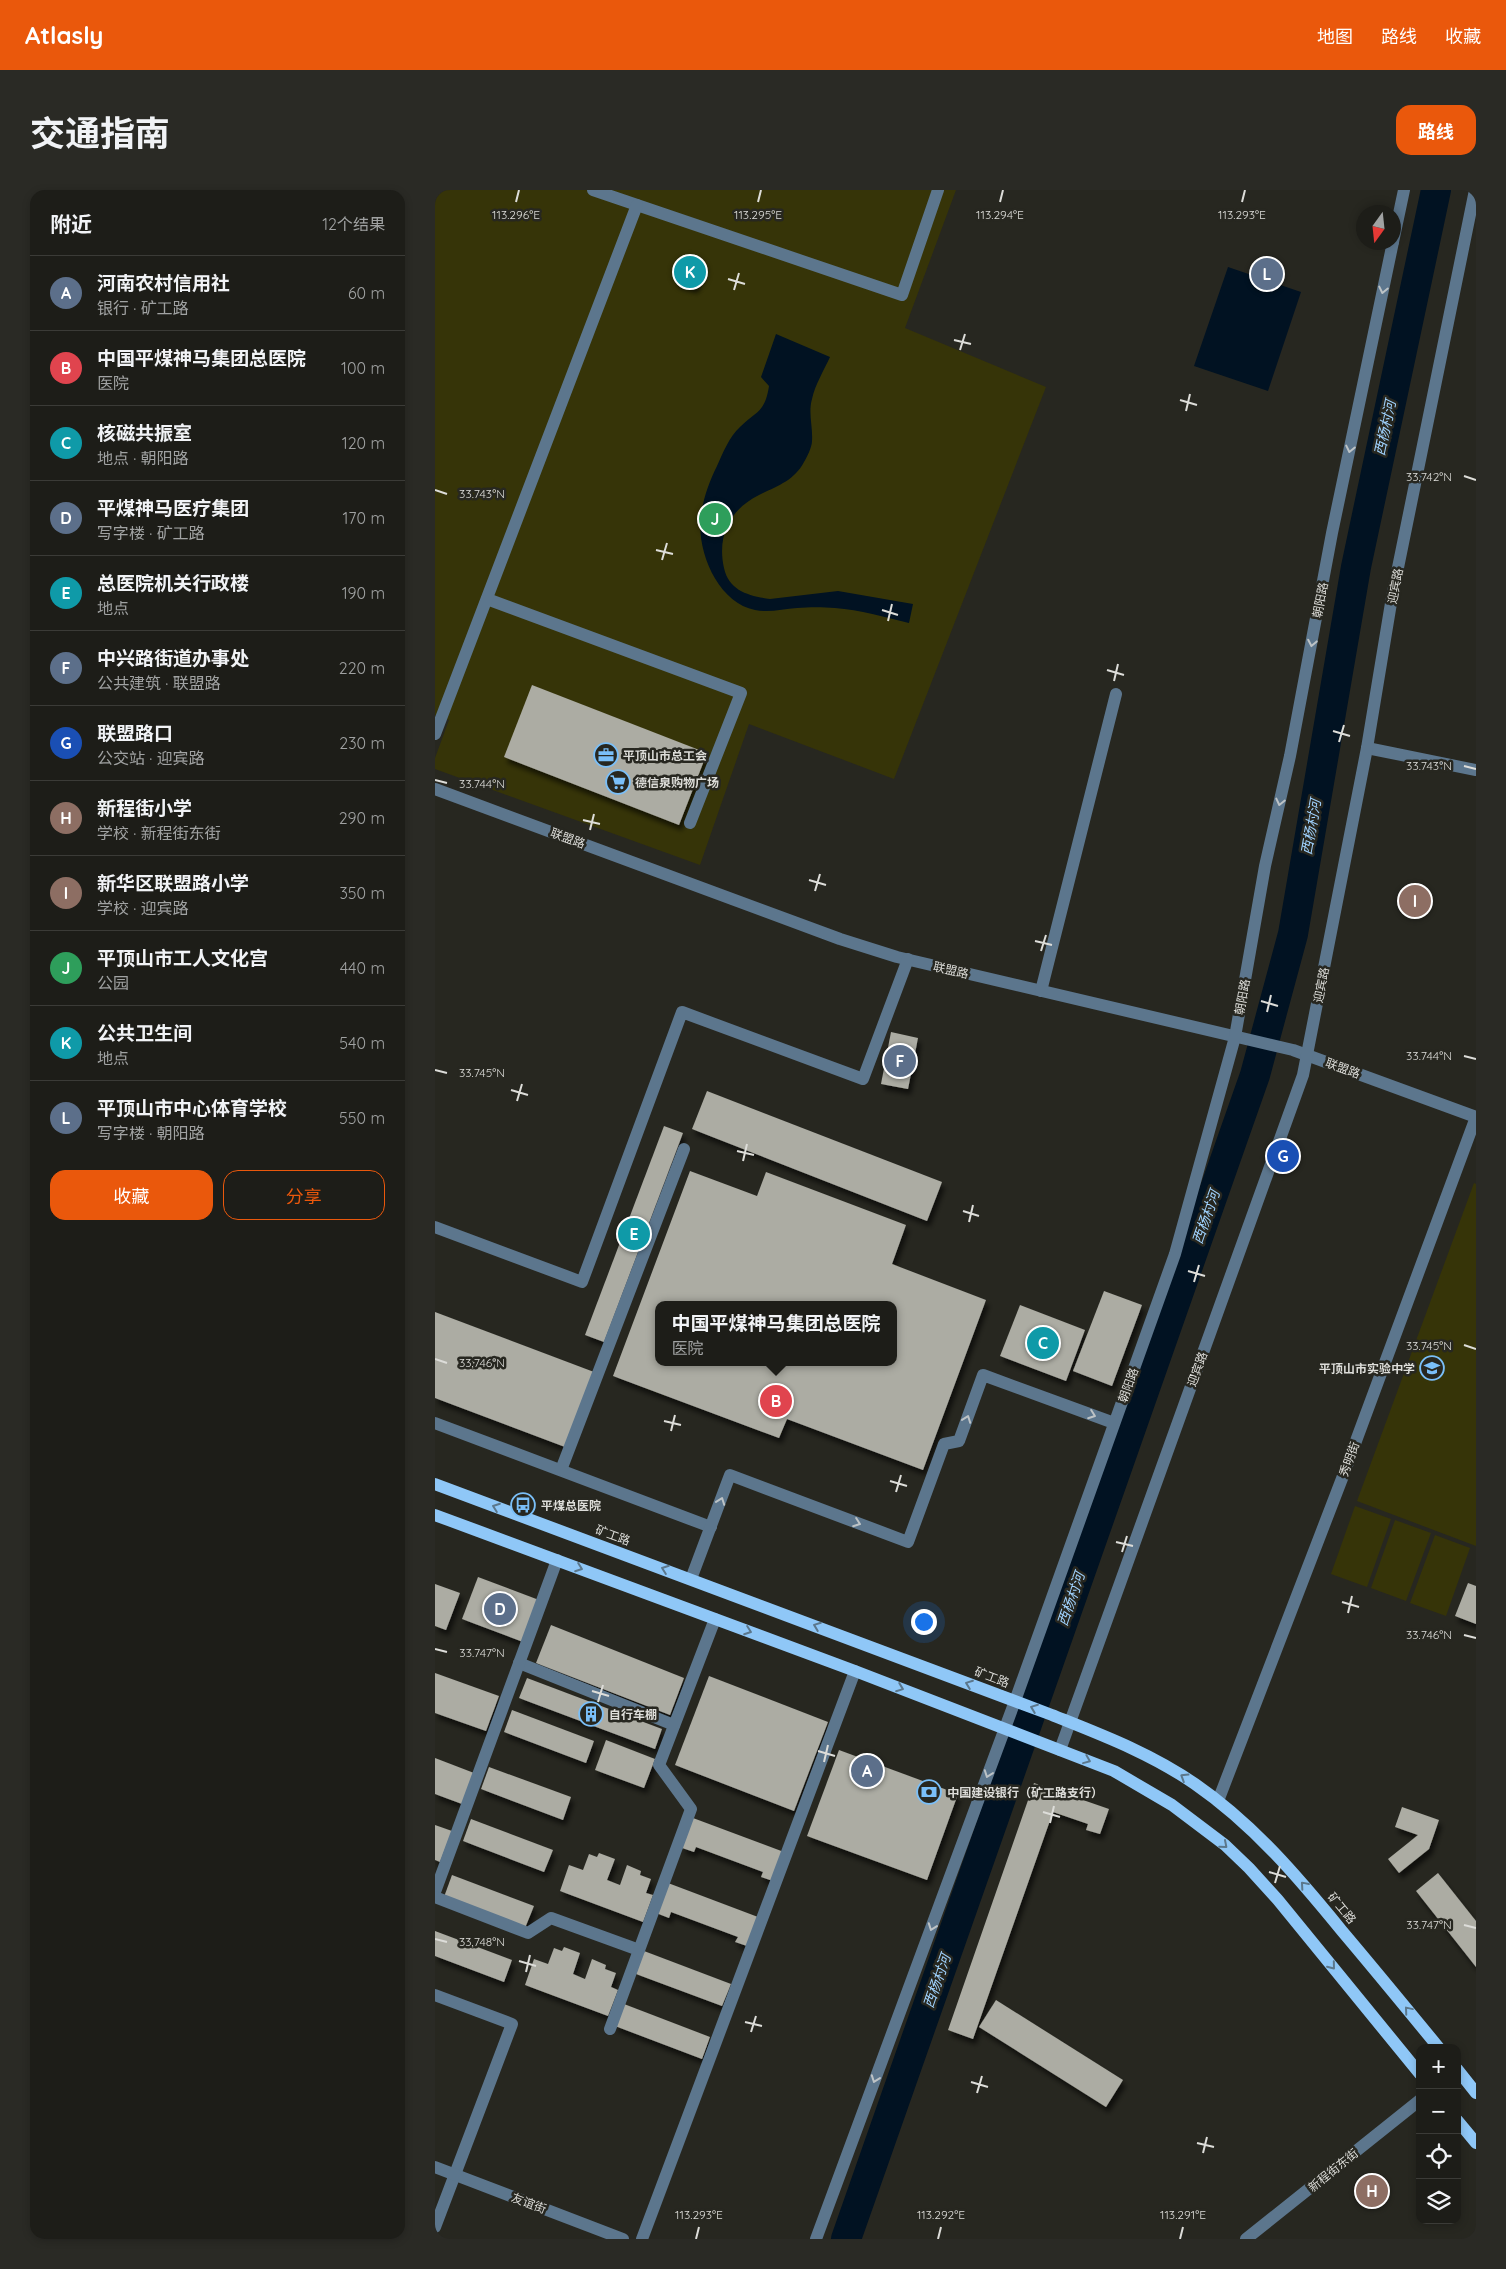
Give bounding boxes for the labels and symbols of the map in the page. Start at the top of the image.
north arrow [1356,205,1401,250]
text: 113.296°E [492,207,540,222]
text: 113.295°E [734,207,782,222]
text: 113.294°E [976,207,1024,222]
text: 113.293°E [1218,207,1266,222]
pin: K [674,253,706,291]
pin: L [1251,255,1283,293]
one-way arrow [1379,286,1389,295]
water label: 西杨村河 [1370,396,1400,457]
one-way arrow [1345,445,1356,454]
text: 33.742°N [1406,469,1452,484]
text: 33.743°N [459,486,505,501]
pin: J [699,500,731,538]
street label: 迎宾路 [1384,567,1406,605]
street label: 朝阳路 [1309,581,1331,619]
one-way arrow [1307,639,1317,647]
office icon: 平顶山市总工会 [593,742,619,768]
place label: 平顶山市总工会 [623,748,707,763]
text: 33.743°N [1406,758,1452,773]
supermarket icon: 德信泉购物广场 [605,769,631,795]
place label: 德信泉购物广场 [635,775,719,790]
text: 33.744°N [459,776,505,791]
water label: 西杨村河 [1297,795,1325,856]
one-way arrow [1275,798,1286,807]
street label: 联盟路 [549,825,587,851]
pin: I [1399,882,1431,920]
street label: 联盟路 [932,959,970,981]
street label: 迎宾路 [1310,966,1332,1004]
street label: 朝阳路 [1231,978,1253,1016]
pin: F [884,1042,916,1080]
text: 33.744°N [1406,1048,1452,1063]
street label: 联盟路 [1324,1055,1362,1081]
text: 33.745°N [459,1065,505,1080]
pin: G [1267,1137,1299,1175]
water label: 西杨村河 [1188,1185,1225,1246]
pin: E [618,1215,650,1253]
pin: C [1027,1324,1059,1362]
text: 33.745°N [1406,1338,1452,1353]
street label: 迎宾路 [1184,1350,1210,1388]
text: 33.746°N [459,1355,505,1370]
school or university icon: 平顶山市实验中学 [1419,1355,1445,1381]
place label: 平顶山市实验中学 [1319,1361,1415,1376]
street label: 朝阳路 [1115,1366,1141,1404]
pin: B [760,1382,792,1420]
one-way arrow [1088,1409,1096,1419]
one-way arrow [961,1415,971,1424]
street label: 秀明街 [1336,1440,1362,1478]
bus stop icon: 平煤总医院 [510,1492,536,1518]
one-way arrow [715,1497,725,1505]
place label: 平煤总医院 [541,1498,601,1513]
one-way arrow [493,1503,501,1513]
one-way arrow [852,1517,861,1527]
street label: 矿工路 [594,1522,632,1548]
one-way arrow [574,1562,583,1573]
one-way arrow [661,1565,670,1575]
water label: 西杨村河 [1053,1567,1090,1628]
pin: D [484,1590,516,1628]
your location [911,1609,937,1635]
one-way arrow [813,1622,822,1633]
one-way arrow [743,1625,751,1635]
text: 33.746°N [1406,1627,1452,1642]
text: 33.747°N [459,1645,505,1660]
street label: 矿工路 [973,1664,1011,1690]
one-way arrow [966,1679,974,1689]
one-way arrow [895,1682,904,1693]
building icon: 自行车棚 [578,1701,604,1727]
one-way arrow [1030,1704,1038,1714]
place label: 自行车棚 [609,1707,657,1722]
pin: A [851,1752,883,1790]
one-way arrow [1082,1754,1090,1764]
one-way arrow [984,1769,994,1778]
one-way arrow [1180,1774,1189,1784]
bank icon: 中国建设银行（矿工路支行） [916,1779,942,1805]
place label: 中国建设银行（矿工路支行） [947,1785,1103,1800]
one-way arrow [1219,1839,1228,1848]
one-way arrow [1301,1882,1310,1891]
street label: 矿工路 [1325,1889,1359,1927]
text: 33.747°N [1406,1917,1452,1932]
one-way arrow [928,1922,938,1930]
text: 33.748°N [459,1934,505,1949]
water label: 西杨村河 [919,1949,956,2010]
one-way arrow [1326,1960,1334,1969]
one-way arrow [1406,2007,1414,2016]
one-way arrow [871,2074,881,2083]
street label: 新程街东街 [1305,2145,1361,2195]
pin: H [1356,2172,1388,2210]
street label: 友谊街 [510,2190,548,2216]
text: 113.293°E [675,2207,723,2222]
text: 113.292°E [917,2207,965,2222]
text: 113.291°E [1160,2207,1206,2222]

